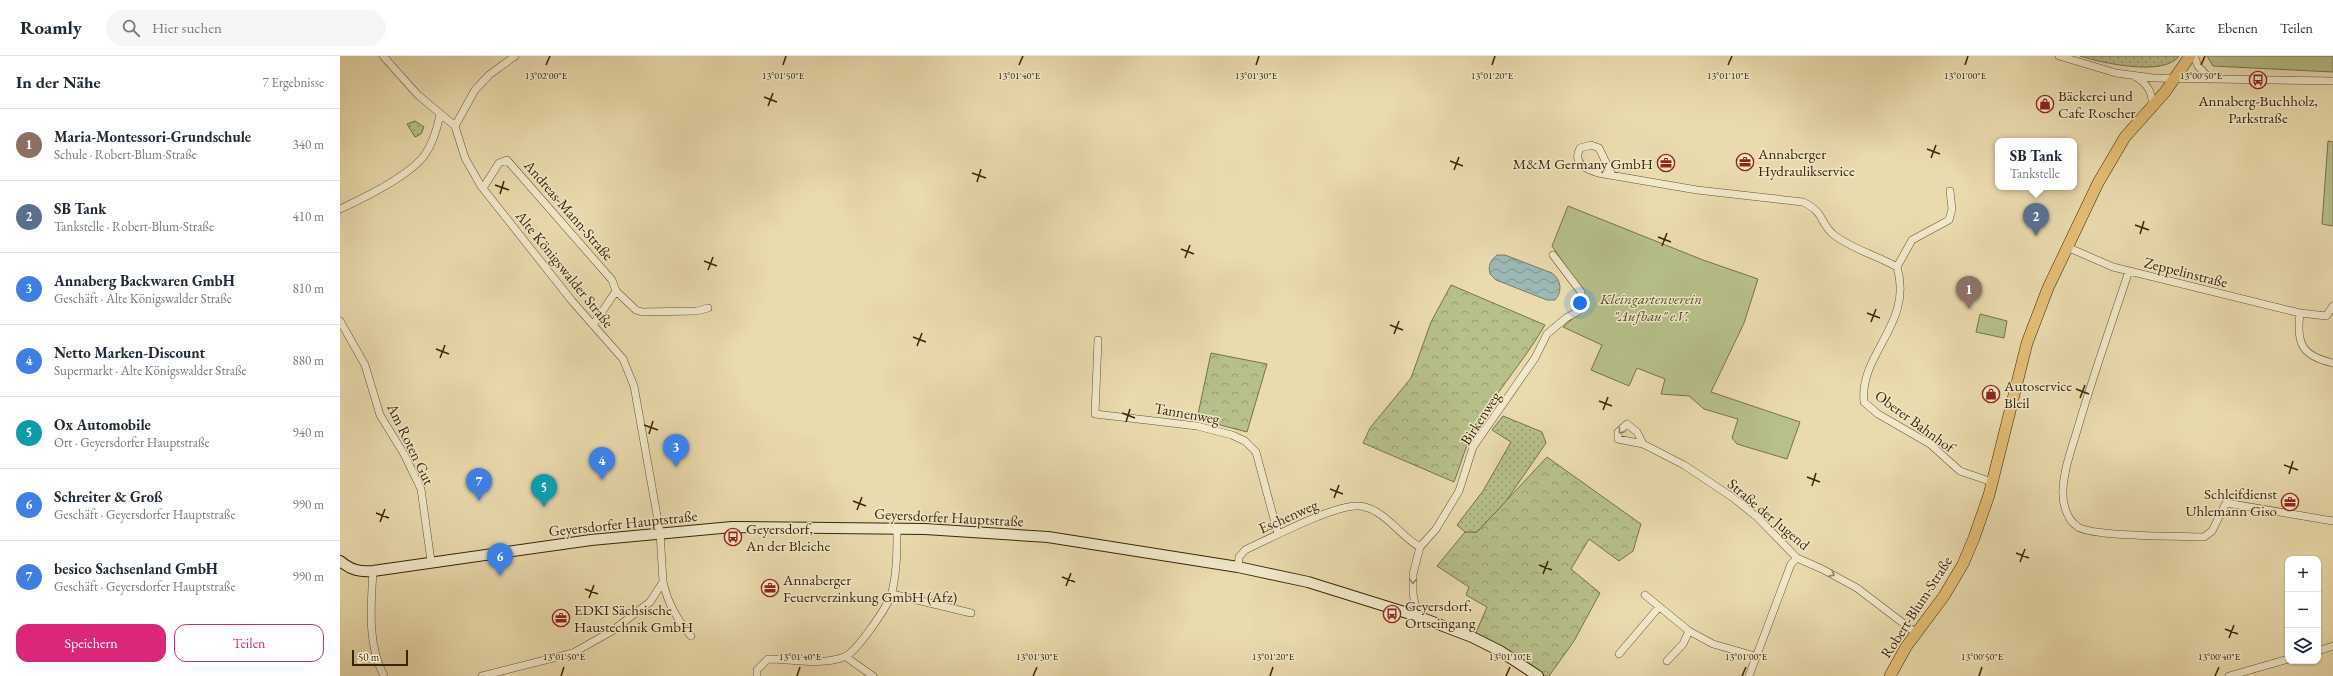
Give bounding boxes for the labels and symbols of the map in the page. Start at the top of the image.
text: 13°02'00"E [525,69,568,82]
text: 13°01'50"E [762,69,805,82]
text: 13°01'40"E [998,69,1041,82]
text: 13°01'30"E [1235,69,1278,82]
text: 13°01'20"E [1471,69,1514,82]
text: 13°01'10"E [1707,69,1750,82]
text: 13°01'00"E [1944,69,1987,82]
text: 13°00'50"E [2180,69,2223,82]
bus stop icon: Annaberg-Buchholz, Parkstraße [2248,70,2268,90]
place label: Bäckerei und Cafe Roscher [2058,86,2136,122]
place label: Annaberg-Buchholz, Parkstraße [2197,91,2318,127]
shop icon: Bäckerei und Cafe Roscher [2035,94,2055,114]
place label: Annaberger Hydraulikservice [1757,144,1855,180]
office icon: Annaberger Hydraulikservice [1735,152,1755,172]
office icon: M&M Germany GmbH [1656,153,1676,173]
place label: M&M Germany GmbH [1513,154,1653,173]
street label: Andreas-Mann-Straße [520,155,618,264]
pin: 2 [2023,203,2049,236]
street label: Alte Königswalder Straße [511,206,618,332]
street label: Zeppelinstraße [2142,252,2230,292]
pin: 1 [1956,276,1982,309]
park label: Kleingartenverein "Aufbau" e.V. [1599,289,1702,325]
your location [1570,293,1590,313]
place label: Autoservice Bleil [2003,376,2072,412]
shop icon: Autoservice Bleil [1981,384,2001,404]
street label: Oberer Bahnhof [1871,386,1961,458]
street label: Birkenweg [1456,387,1505,448]
street label: Tannenweg [1153,398,1222,428]
street label: Am Roten Gut [383,399,439,488]
one-way arrow [1619,426,1626,433]
pin: 3 [663,434,689,467]
pin: 4 [589,447,615,480]
pin: 7 [466,468,492,501]
pin: 5 [531,474,557,507]
street label: Straße der Jugend [1724,474,1814,554]
place label: Schleifdienst Uhlemann Giso [2185,484,2277,520]
office icon: Schleifdienst Uhlemann Giso [2280,492,2300,512]
street label: Eschenweg [1255,494,1321,537]
street label: Geyersdorfer Hauptstraße [874,504,1024,530]
street label: Geyersdorfer Hauptstraße [548,506,698,540]
place label: Geyersdorf, An der Bleiche [745,519,831,555]
bus stop icon: Geyersdorf, An der Bleiche [723,527,743,547]
pin: 6 [487,543,513,576]
street label: Robert-Blum-Straße [1876,552,1956,662]
one-way arrow [1828,569,1836,577]
place label: Annaberger Feuerverzinkung GmbH (Afz) [782,570,958,606]
office icon: Annaberger Feuerverzinkung GmbH (Afz) [760,578,780,598]
one-way arrow [1409,578,1417,584]
place label: Geyersdorf, Ortseingang [1405,596,1476,632]
place label: EDKI Sächsische Haustechnik GmbH [574,600,693,636]
bus stop icon: Geyersdorf, Ortseingang [1382,604,1402,624]
office icon: EDKI Sächsische Haustechnik GmbH [551,608,571,628]
scale bar [352,648,408,667]
text: 13°01'50"E [543,650,586,663]
text: 13°01'40"E [779,650,822,663]
text: 13°01'30"E [1016,650,1059,663]
text: 13°01'20"E [1252,650,1295,663]
text: 13°01'10"E [1489,650,1532,663]
text: 13°01'00"E [1725,650,1768,663]
text: 13°00'50"E [1961,650,2004,663]
text: 13°00'40"E [2198,650,2241,663]

